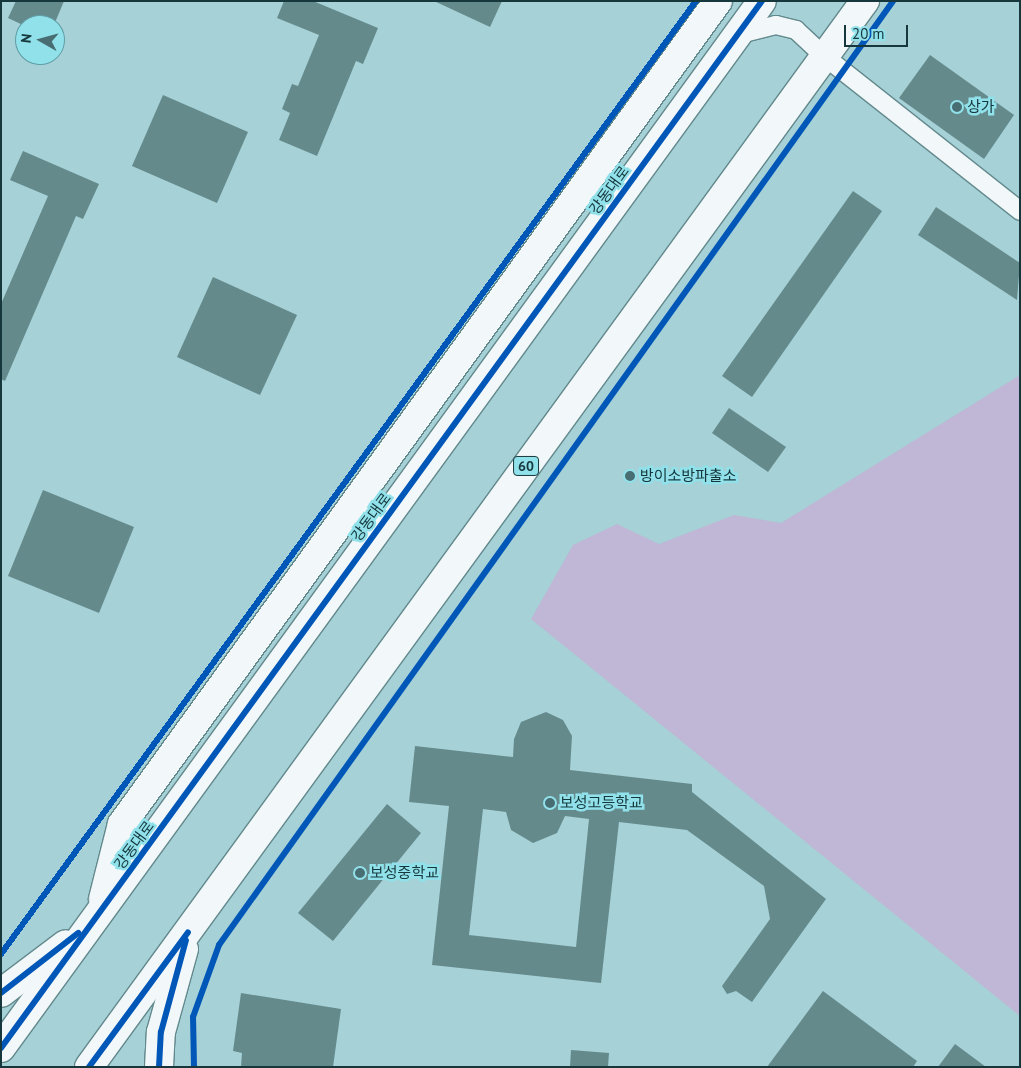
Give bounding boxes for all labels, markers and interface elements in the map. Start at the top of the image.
north arrow [15,15,65,65]
scale bar [846,15,910,47]
text: 20 m [852,24,885,43]
text: N [17,33,36,44]
place label: 상가 [967,98,995,116]
marker: 상가 [951,101,963,113]
street label: 강동대로 [585,162,633,218]
road number: 60 [512,454,540,478]
place label: 방이소방파출소 [640,467,737,485]
marker: 방이소방파출소 [624,470,636,482]
street label: 강동대로 [347,489,395,545]
place label: 보성고등학교 [560,794,643,812]
marker: 보성고등학교 [544,797,556,809]
street label: 강동대로 [110,817,158,873]
place label: 보성중학교 [370,864,439,882]
marker: 보성중학교 [354,867,366,879]

